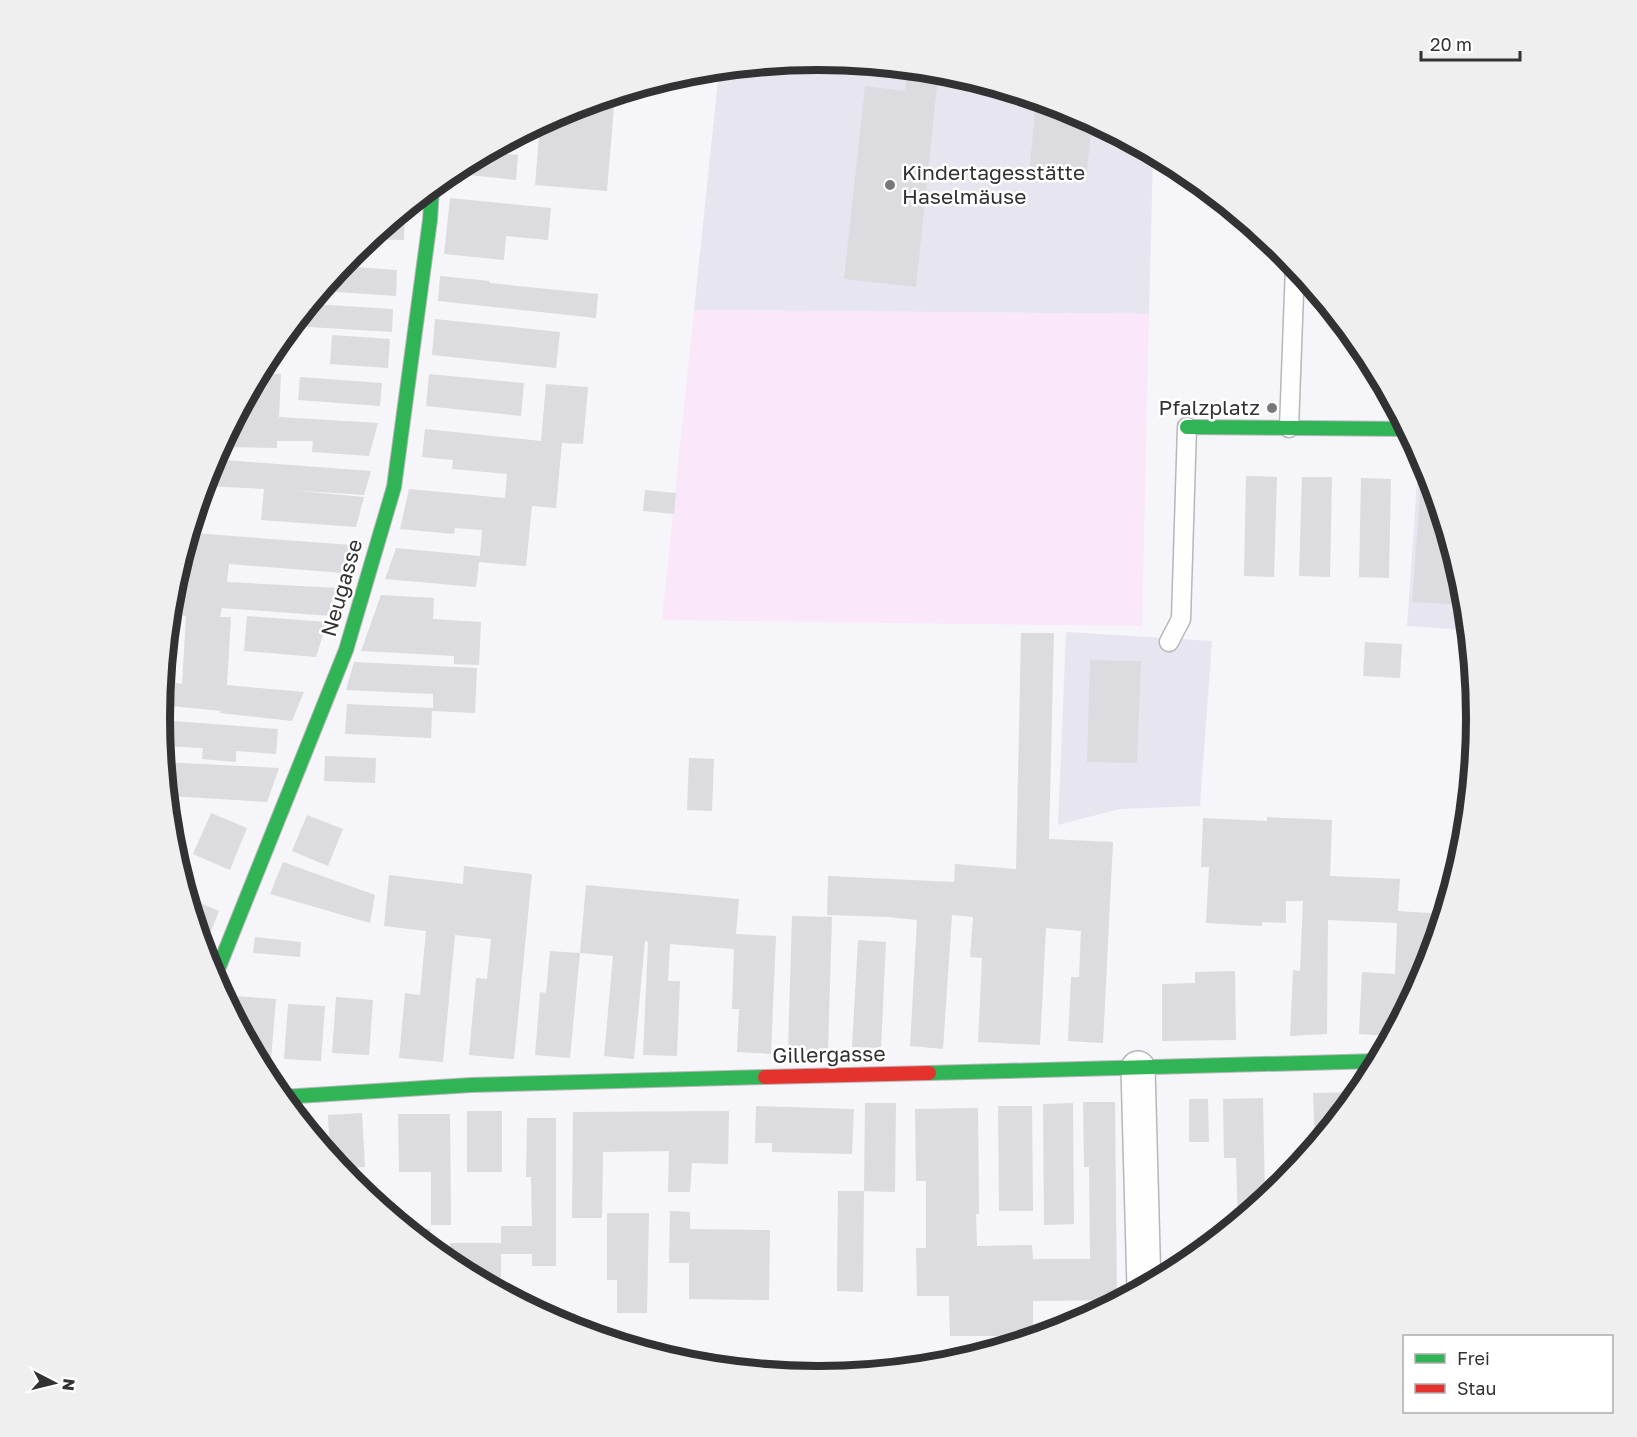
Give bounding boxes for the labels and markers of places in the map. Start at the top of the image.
place label: Kindertagesstätte Haselmäuse [902,159,1085,209]
marker: Kindertagesstätte Haselmäuse [883,178,897,192]
place label: Pfalzplatz [1158,394,1260,420]
marker: Pfalzplatz [1265,401,1279,415]

